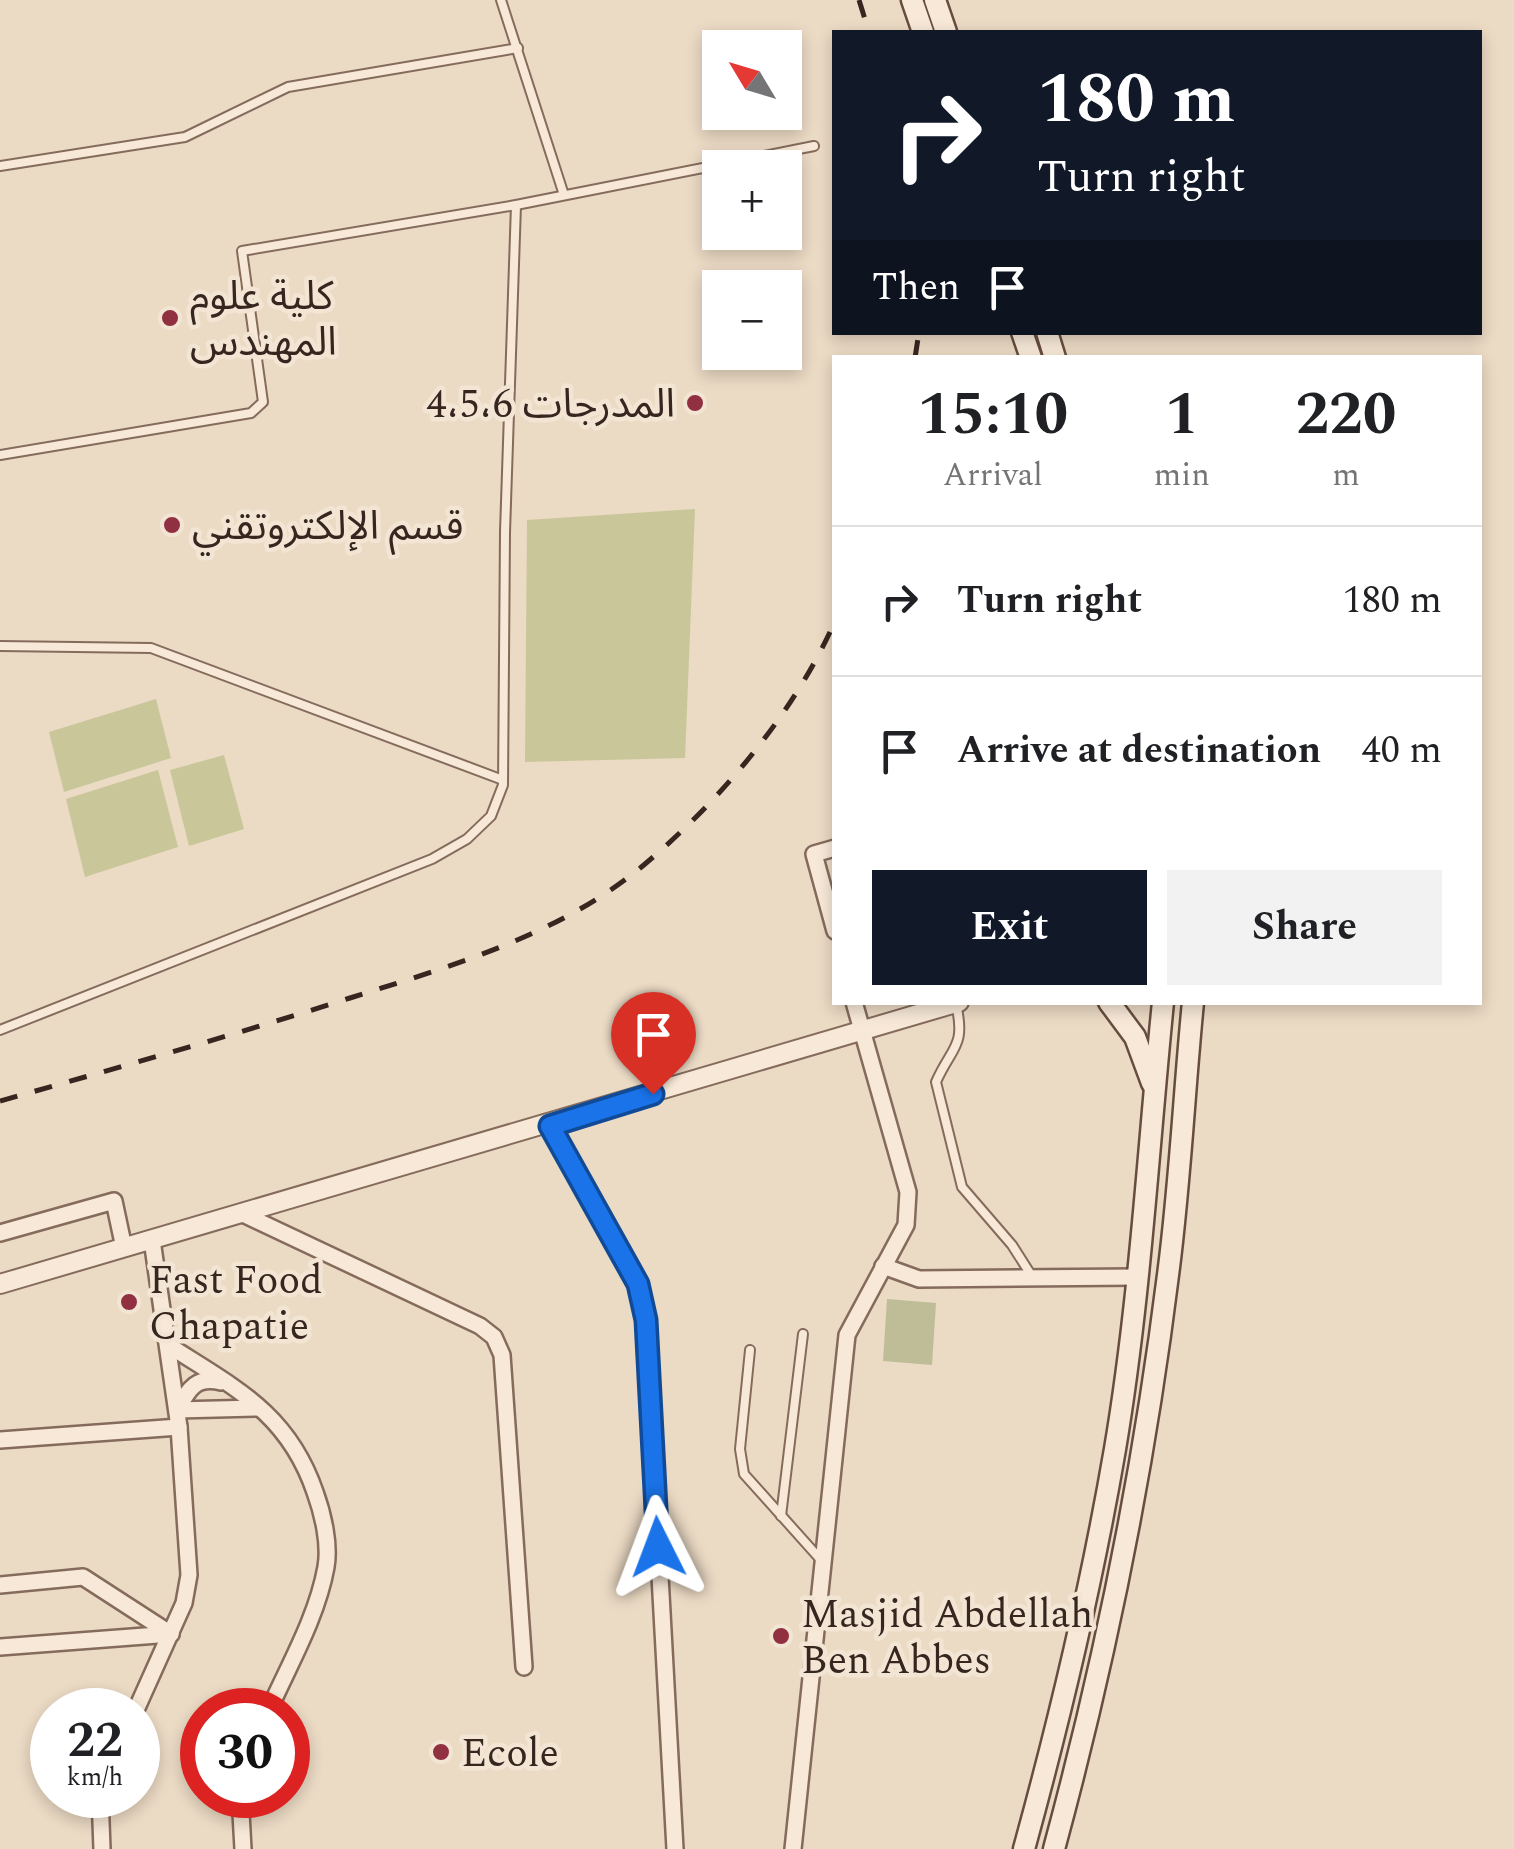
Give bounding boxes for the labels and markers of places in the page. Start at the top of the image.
place label: كلية علوم المهندس [190,267,337,374]
marker: كلية علوم المهندس [159,307,181,329]
place label: المدرجات 4،5،6 [426,375,675,436]
marker: المدرجات 4،5،6 [684,392,706,414]
place label: قسم الإلكتروتقني [192,497,463,558]
marker: قسم الإلكتروتقني [161,514,183,536]
pin [611,992,696,1095]
place label: Fast Food Chapatie [149,1251,323,1358]
marker: Fast Food Chapatie [118,1291,140,1313]
place label: Masjid Abdellah Ben Abbes [801,1585,1093,1692]
marker: Masjid Abdellah Ben Abbes [770,1625,792,1647]
place label: Ecole [461,1724,559,1785]
marker: Ecole [430,1741,452,1763]

